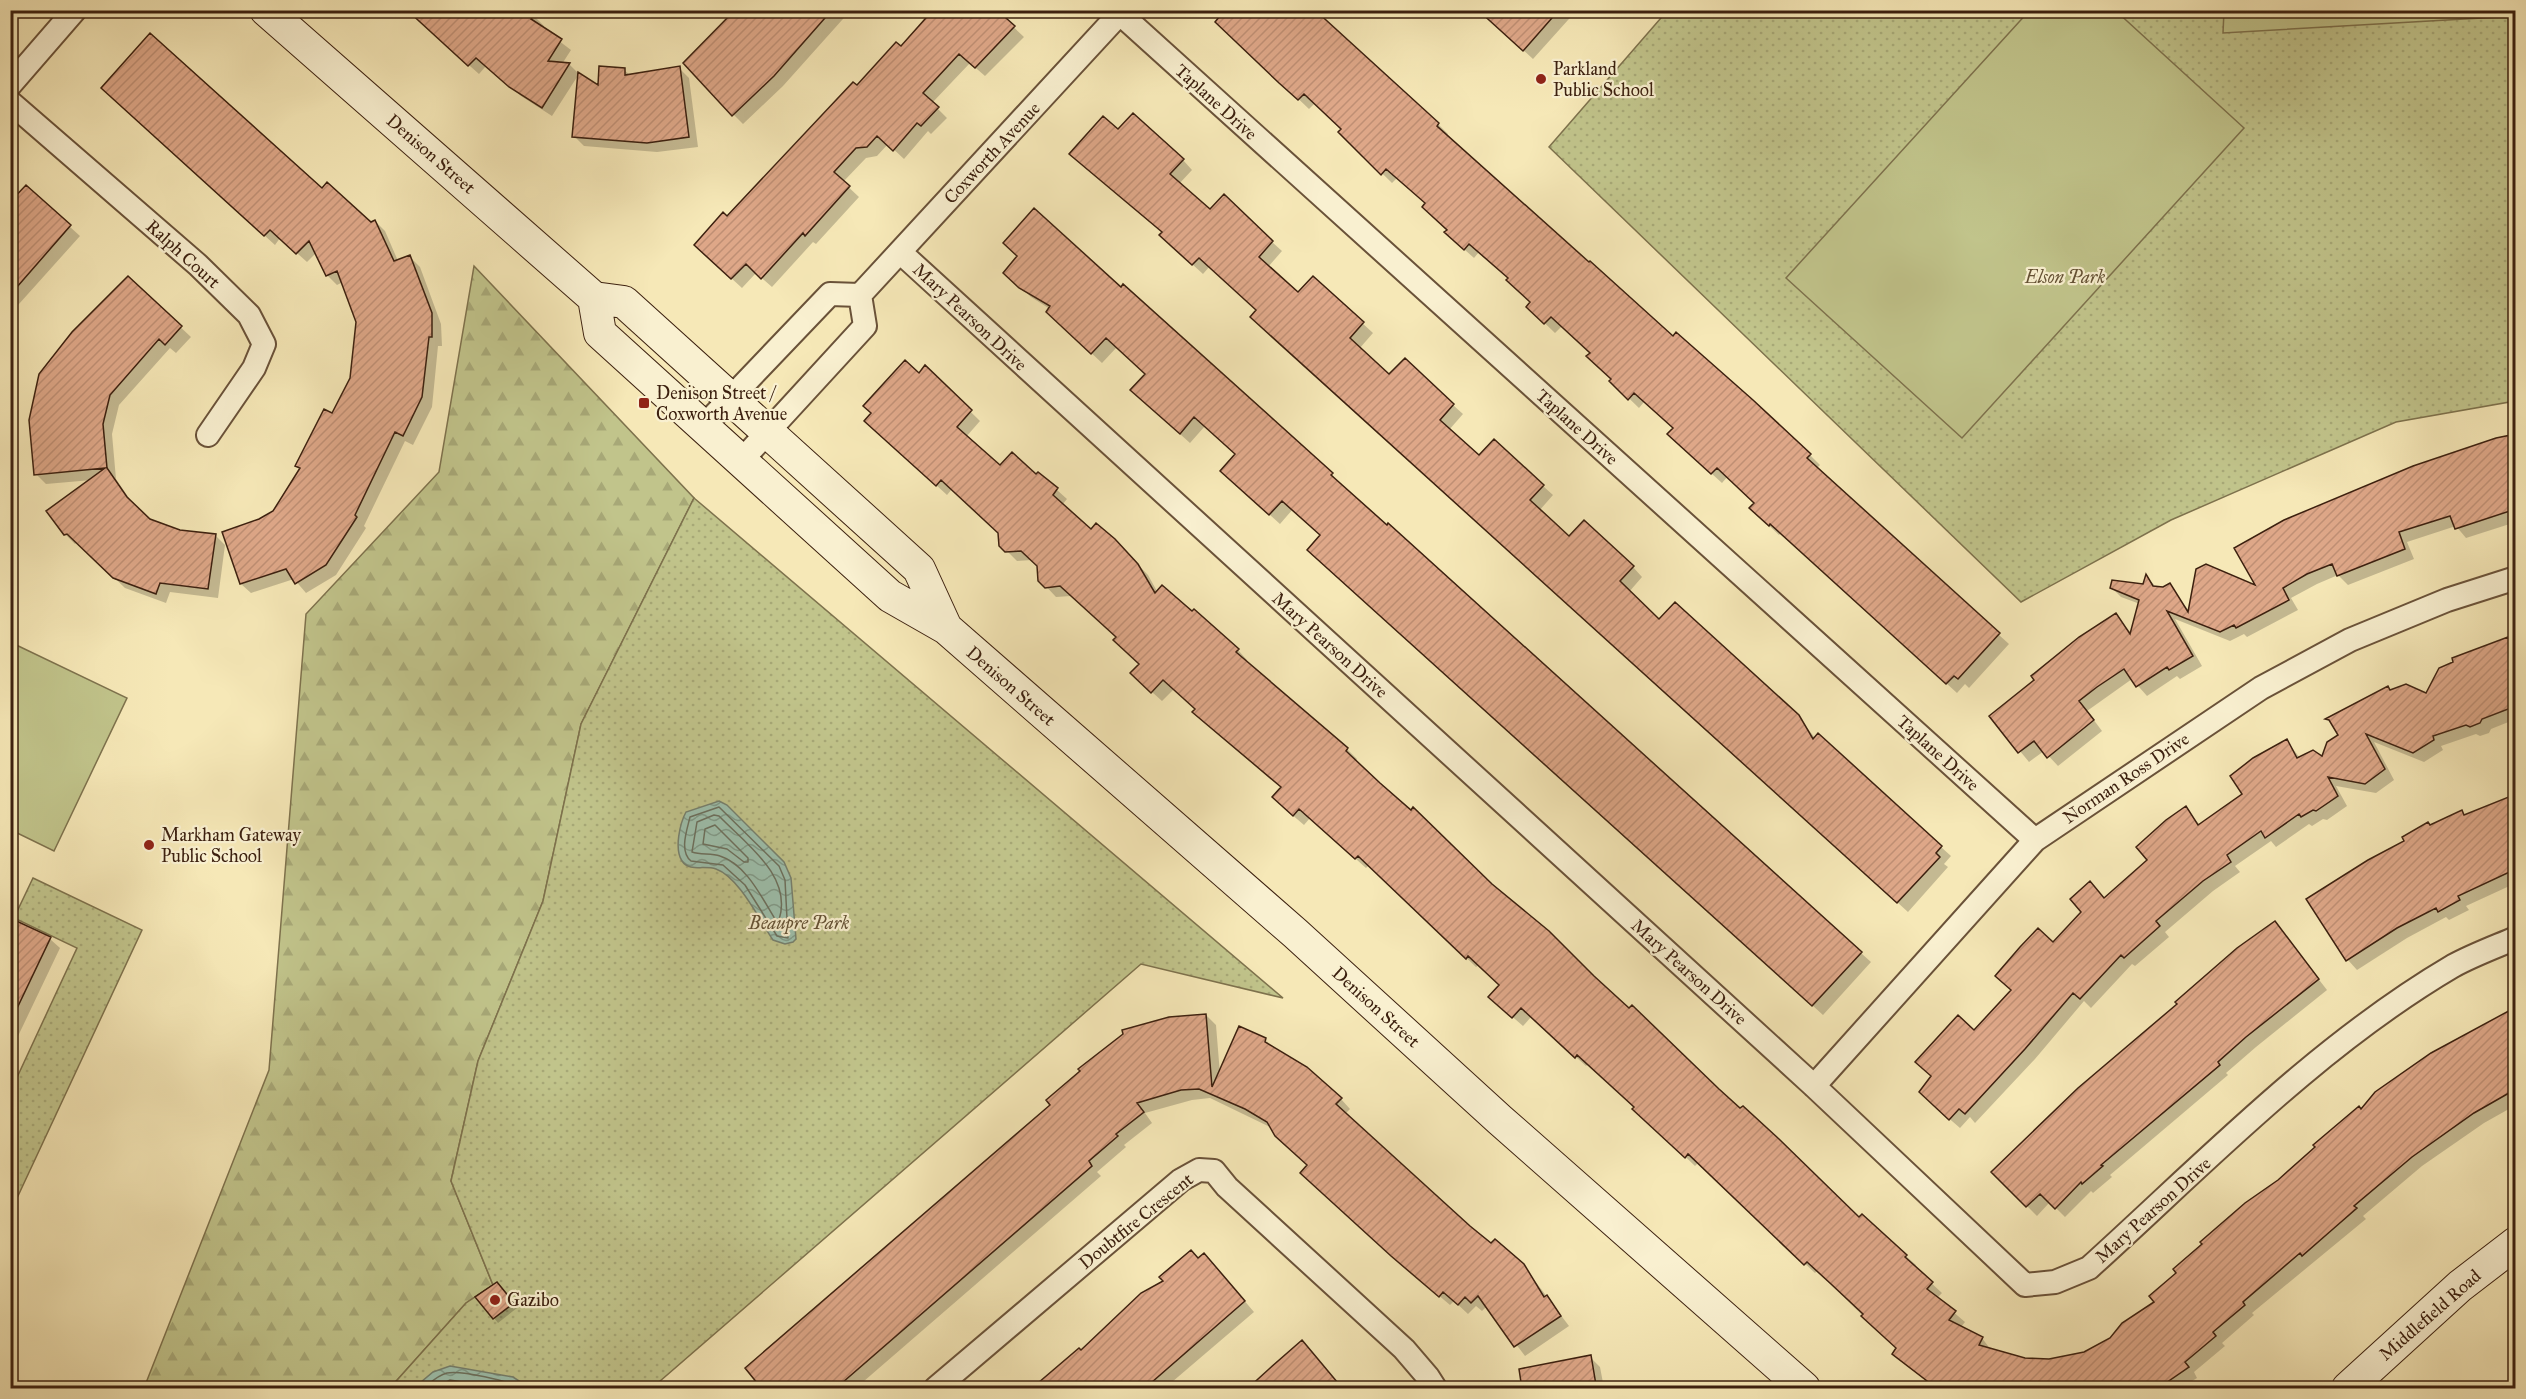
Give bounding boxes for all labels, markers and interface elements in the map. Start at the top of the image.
place label: Parkland Public School [1553,58,1654,101]
street label: Taplane Drive [1170,59,1262,145]
marker: Parkland Public School [1534,72,1548,86]
street label: Coxworth Avenue [939,98,1045,208]
street label: Denison Street [382,109,480,199]
street label: Ralph Court [141,215,225,293]
street label: Mary Pearson Drive [908,259,1032,375]
park label: Elson Park [2024,266,2105,288]
place label: Denison Street / Coxworth Avenue [656,382,787,425]
street label: Taplane Drive [1531,384,1623,470]
marker: Denison Street / Coxworth Avenue [637,396,651,410]
street label: Mary Pearson Drive [1268,587,1392,703]
street label: Denison Street [962,641,1060,731]
street label: Taplane Drive [1892,710,1984,796]
street label: Norman Ross Drive [2059,728,2193,828]
place label: Markham Gateway Public School [161,824,301,867]
marker: Markham Gateway Public School [142,838,156,852]
park label: Beaupre Park [748,912,849,935]
street label: Mary Pearson Drive [1627,914,1751,1030]
street label: Denison Street [1328,962,1425,1053]
street label: Mary Pearson Drive [2091,1152,2215,1268]
street label: Doubtfire Crescent [1074,1168,1198,1274]
street label: Middlefield Road [2375,1265,2485,1365]
place label: Gazibo [507,1289,559,1311]
marker: Gazibo [488,1293,502,1307]

